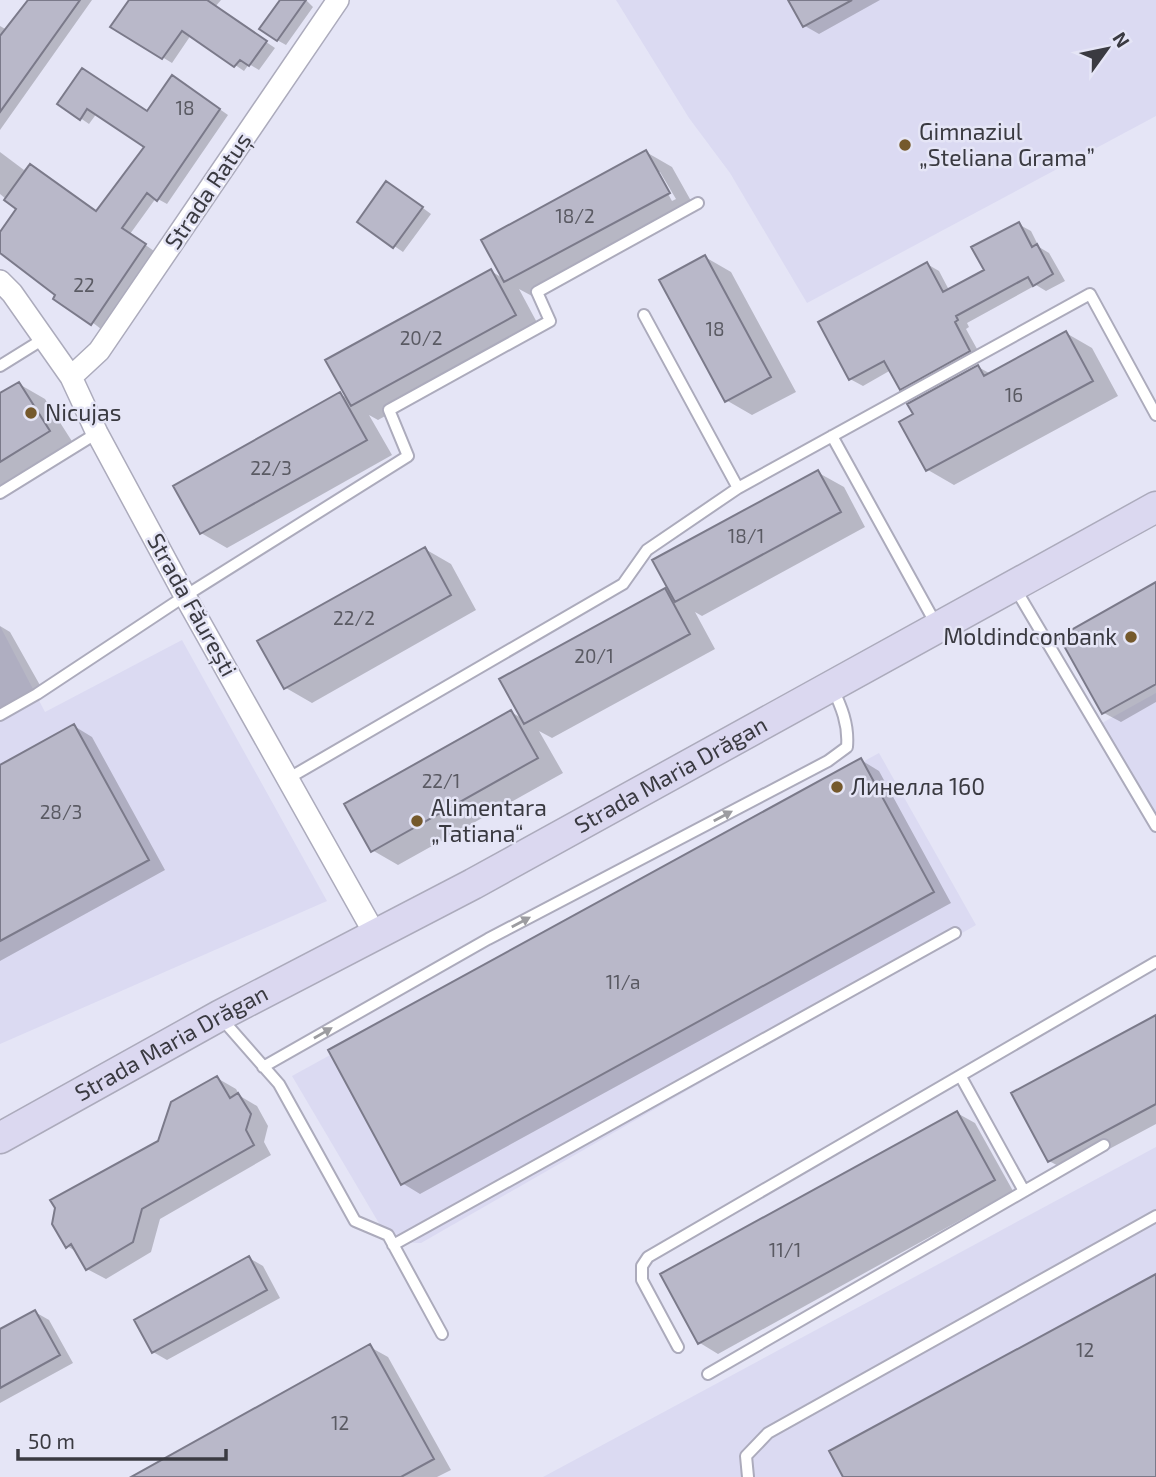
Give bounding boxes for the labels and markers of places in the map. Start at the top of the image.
place label: Gimnaziul „Steliana Grama” [919,117,1095,171]
marker: Gimnaziul „Steliana Grama” [897,137,913,153]
place label: Nicujas [45,398,121,426]
marker: Nicujas [23,405,39,421]
place label: Moldindconbank [943,622,1117,650]
marker: Moldindconbank [1123,629,1139,645]
place label: Линелла 160 [851,772,985,800]
marker: Линелла 160 [829,779,845,795]
place label: Alimentara „Tatiana“ [431,793,547,847]
marker: Alimentara „Tatiana“ [409,813,425,829]

